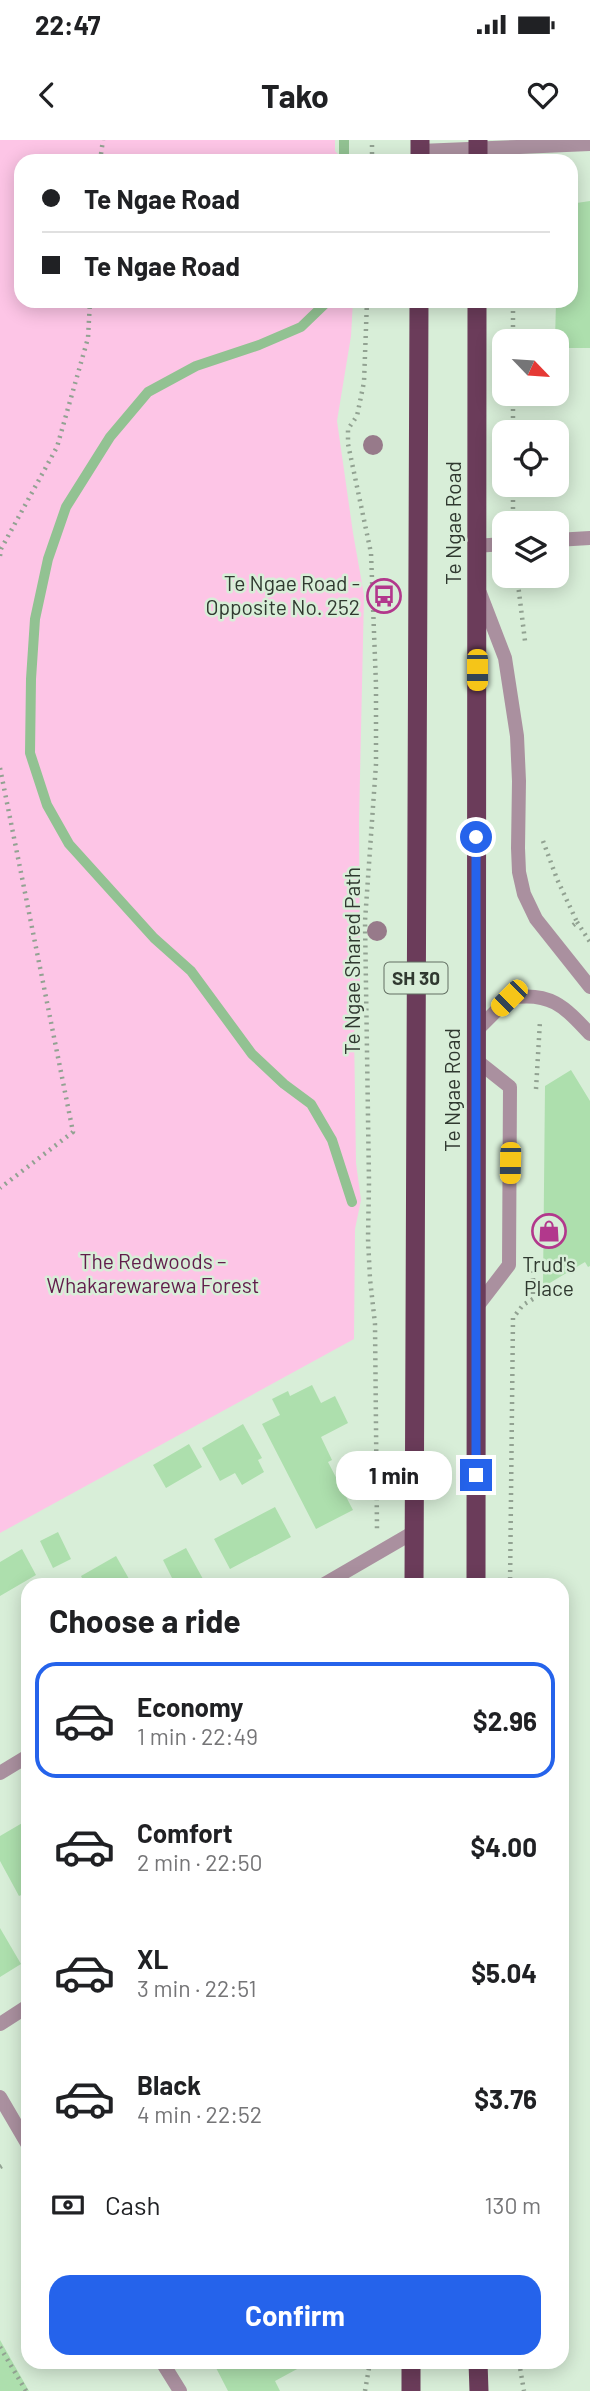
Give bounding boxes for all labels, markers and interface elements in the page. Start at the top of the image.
text: 22:47 [35,9,100,40]
icon: back [28,76,66,114]
text: Tako [261,76,329,114]
icon: heart [524,76,562,114]
text: Te Ngae Road [84,183,240,214]
text: Te Ngae Road [84,250,240,281]
north arrow [492,329,569,406]
map controls [492,329,569,588]
button: locate [492,420,569,497]
street label: Te Ngae Road [440,461,465,585]
button: layers [492,511,569,588]
place label: Te Ngae Road - Opposite No. 252 [205,570,360,619]
bus stop icon: Te Ngae Road - Opposite No. 252 [365,577,403,615]
car [467,649,488,691]
route start [460,821,492,853]
street label: Te Ngae Shared Path [339,867,364,1055]
road number: SH 30 [384,962,448,993]
car [487,976,532,1020]
street label: Te Ngae Road [439,1028,464,1152]
car [500,1142,521,1184]
shop icon: Trud's Place [530,1212,568,1250]
park label: The Redwoods – Whakarewarewa Forest [47,1248,259,1297]
place label: Trud's Place [522,1251,576,1300]
callout: 1 min [336,1450,452,1500]
route end [460,1459,492,1491]
text: 1 min [369,1461,419,1489]
text: Choose a ride [49,1601,241,1639]
icon: car [53,1689,116,1752]
text: Economy [137,1691,243,1722]
text: $2.96 [473,1705,537,1736]
text: 1 min · 22:49 [137,1722,258,1750]
icon: car [53,1815,116,1878]
text: Comfort [137,1817,233,1848]
text: $4.00 [470,1831,537,1862]
text: 2 min · 22:50 [137,1848,263,1876]
icon: car [53,1941,116,2004]
text: XL [137,1943,168,1974]
text: $5.04 [471,1957,537,1988]
text: 3 min · 22:51 [137,1974,256,2002]
icon: car [53,2067,116,2130]
text: Black [137,2069,201,2100]
text: $3.76 [474,2083,537,2114]
text: 4 min · 22:52 [137,2100,262,2128]
icon: cash [49,2186,87,2224]
text: Cash [105,2189,160,2220]
text: 130 m [484,2191,541,2219]
button: Confirm [49,2275,541,2355]

